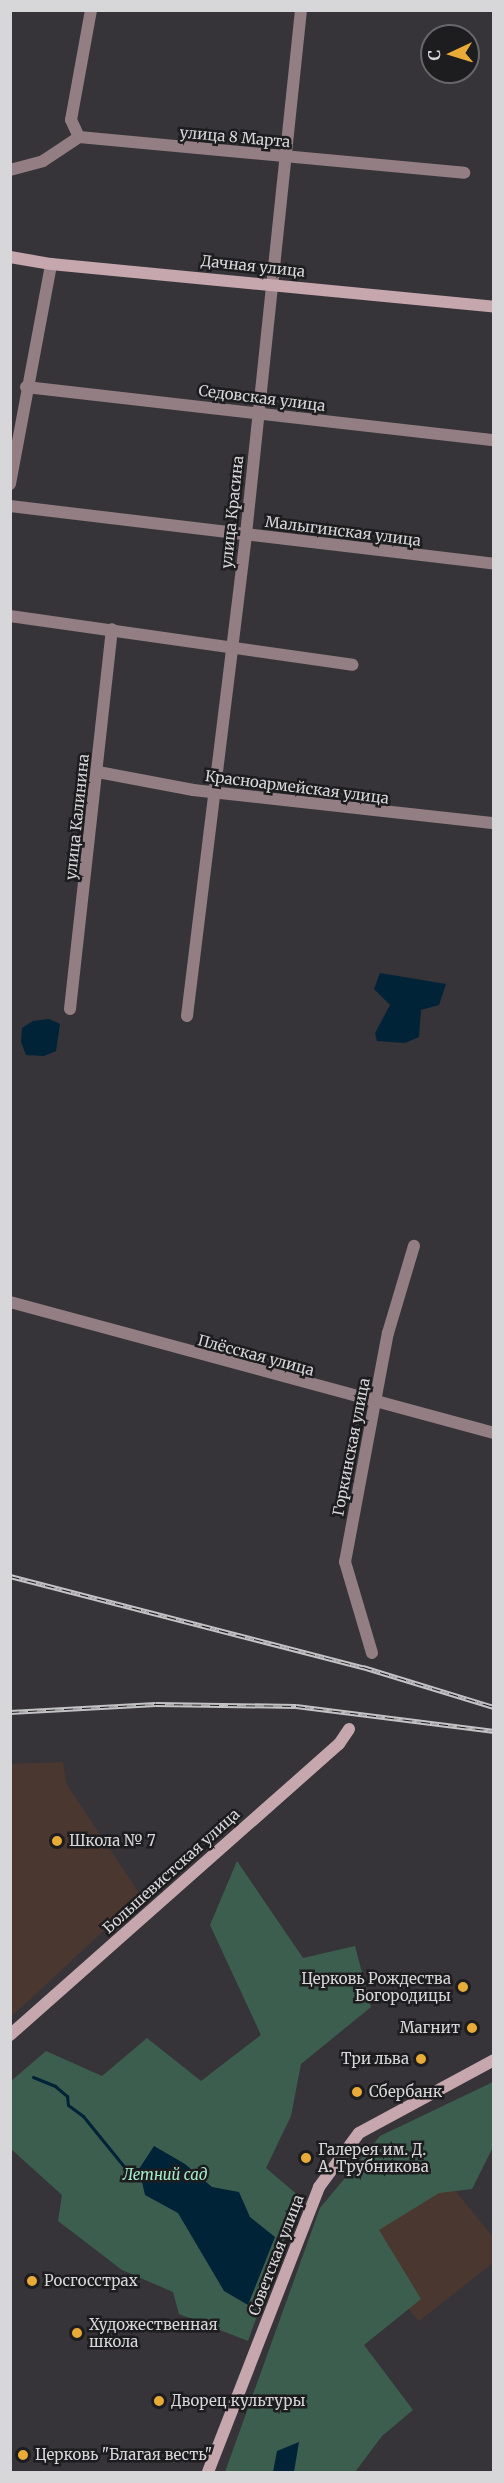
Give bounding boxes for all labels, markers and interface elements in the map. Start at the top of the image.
north arrow [420,24,480,84]
text: С [424,49,444,61]
street label: улица 8 Марта [179,123,291,151]
street label: Дачная улица [200,252,306,280]
street label: Седовская улица [197,381,327,415]
street label: улица Красина [217,455,247,569]
street label: Малыгинская улица [264,513,422,549]
street label: улица Калинина [61,753,93,881]
street label: Красноармейская улица [204,767,390,807]
street label: Плёсская улица [196,1331,316,1379]
street label: Горкинская улица [329,1376,373,1518]
street label: Большевистская улица [99,1805,243,1937]
place label: Школа № 7 [69,1832,156,1850]
marker: Школа № 7 [50,1834,64,1848]
place label: Церковь Рождества Богородицы [301,1969,451,2004]
marker: Церковь Рождества Богородицы [456,1980,470,1994]
place label: Магнит [400,2019,460,2037]
marker: Магнит [465,2021,479,2035]
place label: Три льва [341,2050,409,2068]
marker: Три льва [414,2052,428,2066]
place label: Сбербанк [369,2083,442,2101]
marker: Сбербанк [350,2085,364,2099]
place label: Галерея им. Д. А. Трубникова [318,2140,429,2175]
marker: Галерея им. Д. А. Трубникова [299,2151,313,2165]
park label: Летний сад [123,2166,207,2184]
street label: Советская улица [245,2192,307,2318]
place label: Росгосстрах [44,2272,138,2290]
marker: Росгосстрах [25,2274,39,2288]
place label: Художественная школа [89,2315,218,2350]
marker: Художественная школа [70,2326,84,2340]
place label: Дворец культуры [171,2392,305,2410]
marker: Дворец культуры [152,2394,166,2408]
place label: Церковь "Благая весть" [35,2446,212,2464]
marker: Церковь "Благая весть" [16,2448,30,2462]

